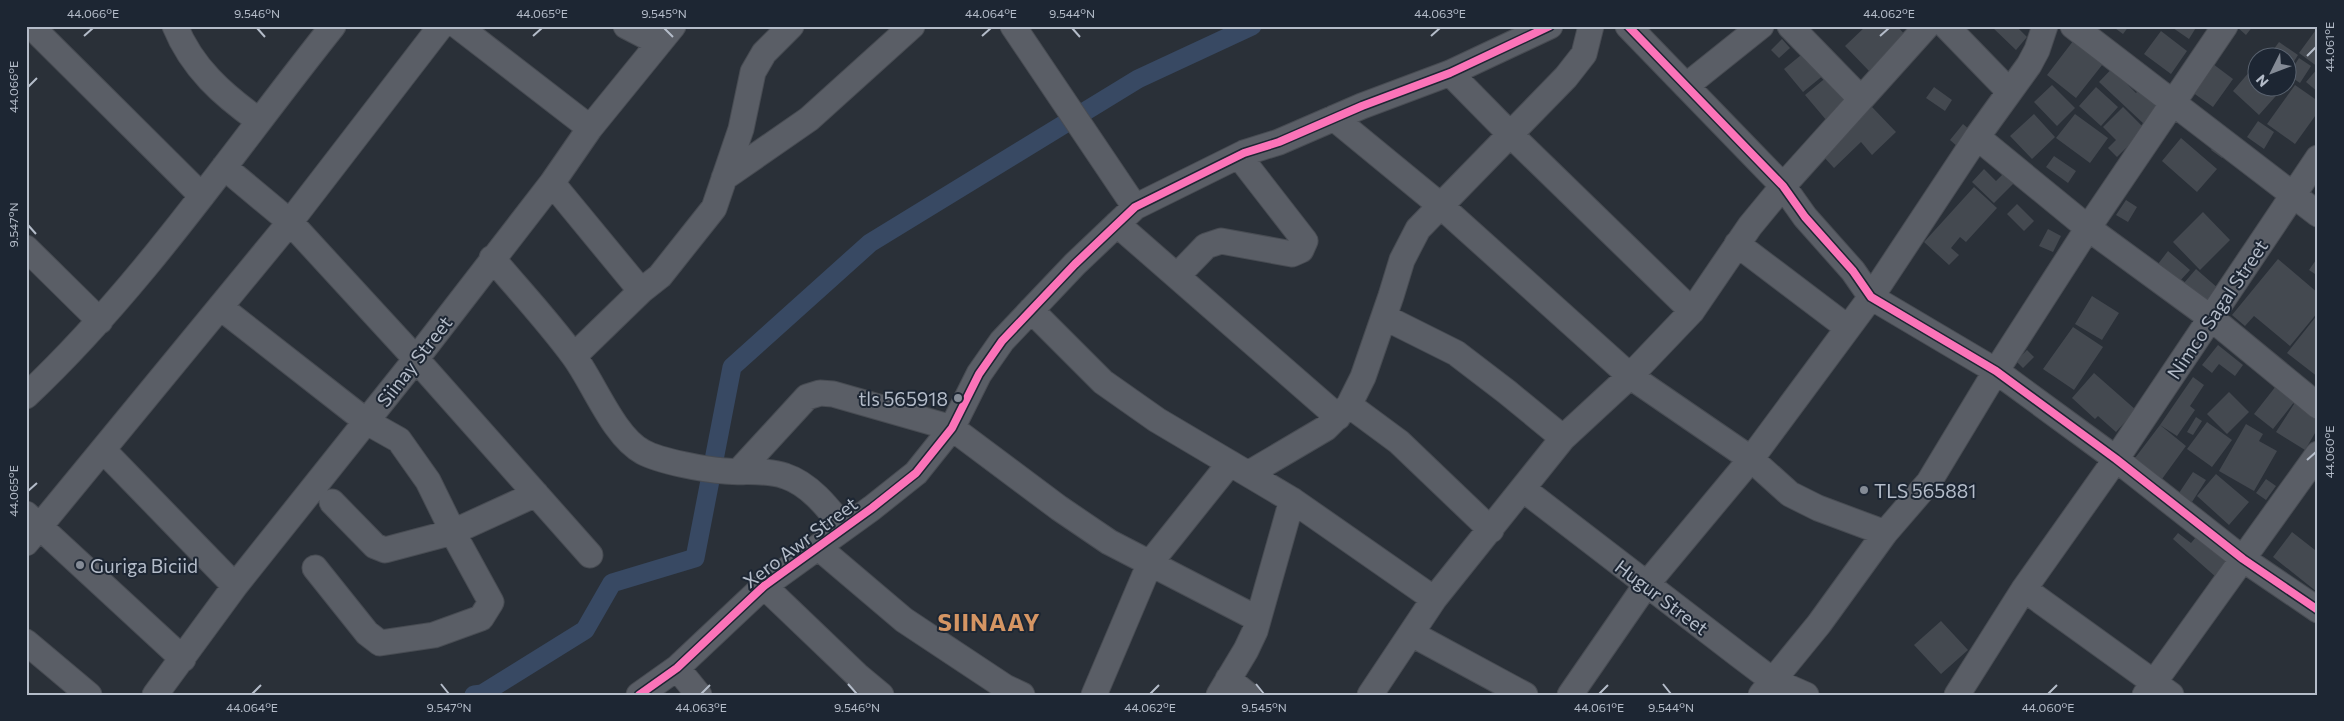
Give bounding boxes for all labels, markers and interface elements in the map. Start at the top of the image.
text: 44.066°E [67,6,119,20]
text: 9.546°N [234,6,280,20]
text: 44.065°E [516,6,568,20]
text: 9.545°N [641,6,687,20]
text: 44.064°E [965,6,1017,20]
text: 9.544°N [1049,6,1095,20]
text: 44.063°E [1414,6,1466,20]
text: 44.062°E [1863,6,1915,20]
text: 44.061°E [2322,22,2336,72]
north arrow [2246,48,2296,98]
text: 44.066°E [6,61,20,113]
text: N [2252,71,2272,91]
text: 9.547°N [6,203,20,247]
street label: Nimco Sagal Street [2162,235,2272,383]
street label: Siinay Street [371,311,457,411]
place label: tls 565918 [859,387,948,410]
marker: tls 565918 [952,392,964,404]
text: 44.060°E [2322,426,2336,478]
text: 44.065°E [6,465,20,517]
place label: TLS 565881 [1874,479,1976,502]
marker: TLS 565881 [1858,484,1870,496]
street label: Xero Awr Street [738,491,862,592]
place label: Guriga Biciid [90,554,198,577]
street label: Hugur Street [1611,555,1713,640]
marker: Guriga Biciid [74,559,86,571]
district label: SIINAAY [938,607,1040,636]
text: 44.064°E [226,700,278,714]
text: 9.547°N [427,700,471,714]
text: 44.063°E [675,700,727,714]
text: 9.546°N [834,700,880,714]
text: 44.062°E [1124,700,1176,714]
text: 9.545°N [1241,700,1287,714]
text: 44.061°E [1574,700,1624,714]
text: 9.544°N [1648,700,1694,714]
text: 44.060°E [2022,700,2074,714]

